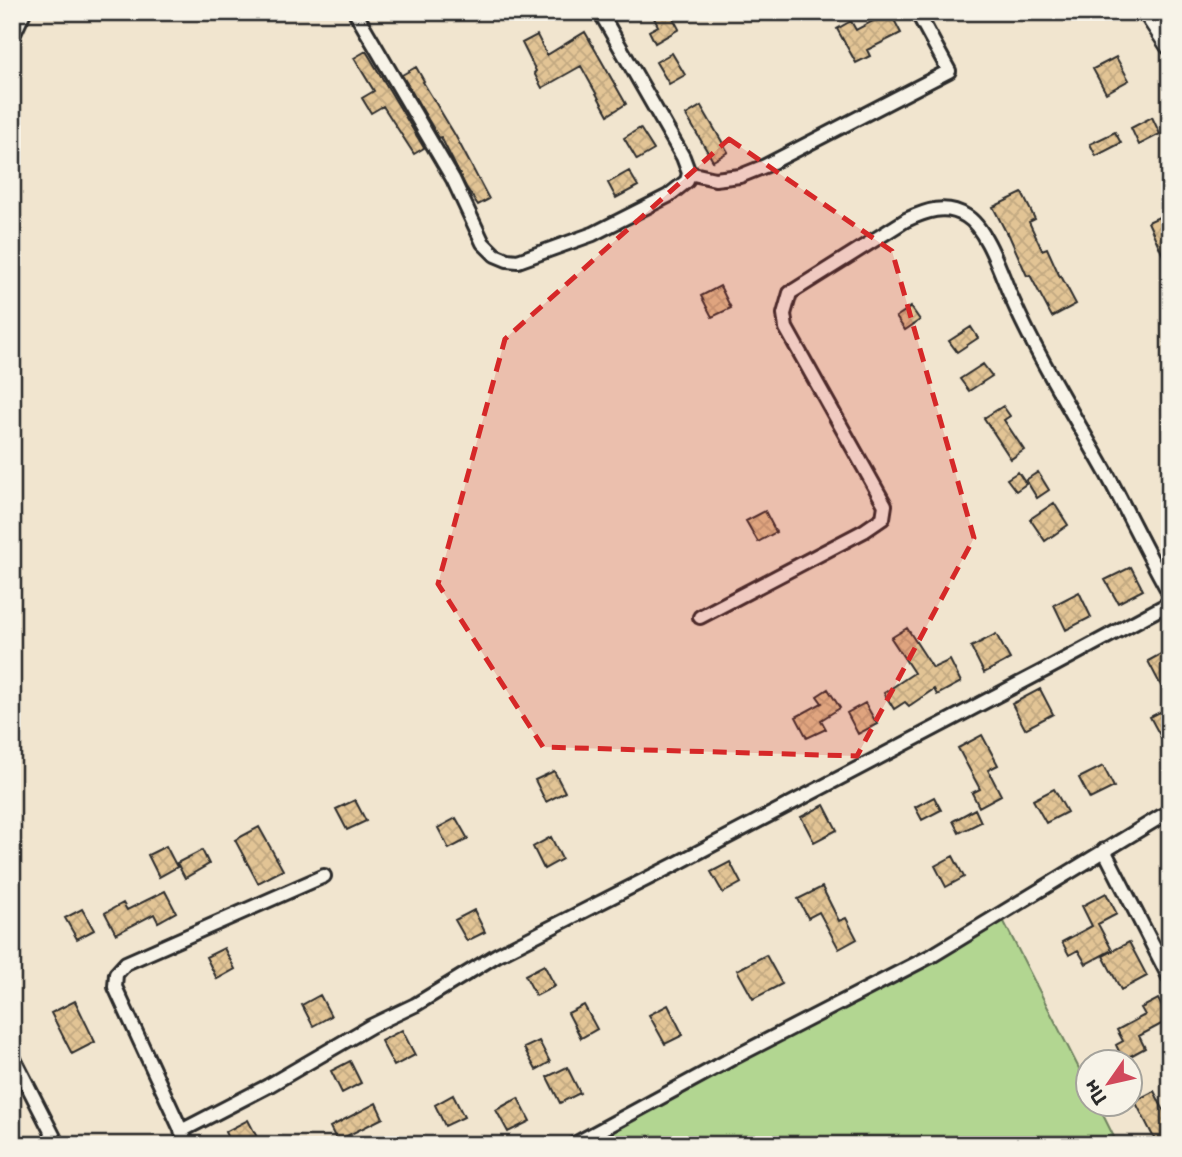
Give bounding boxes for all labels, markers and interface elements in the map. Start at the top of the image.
north arrow [1074,1048,1144,1118]
text: Пн [1078,1075,1113,1110]

